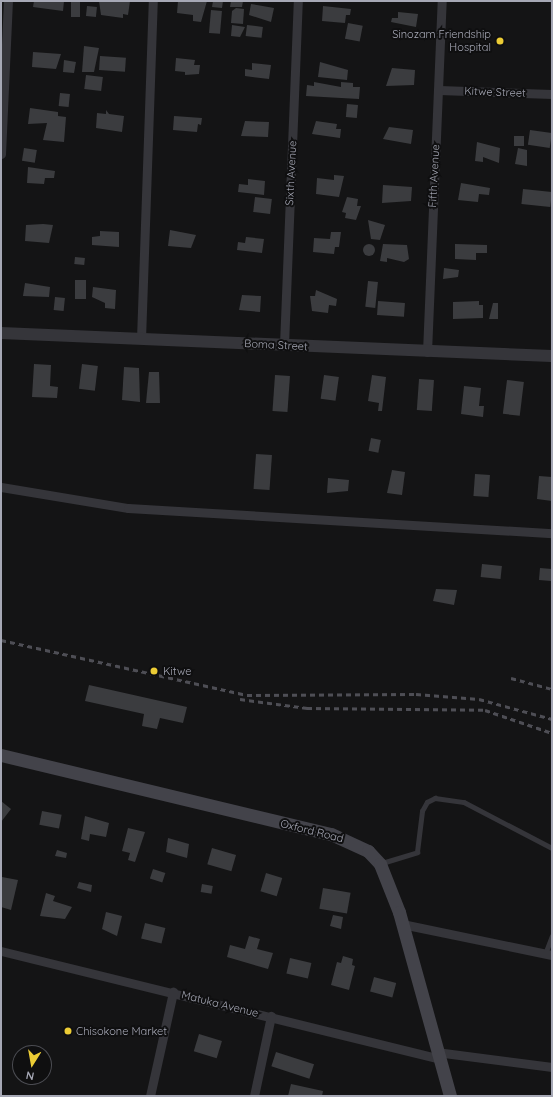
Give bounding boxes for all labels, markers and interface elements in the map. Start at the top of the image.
place label: Sinozam Friendship Hospital [392,28,491,54]
marker: Sinozam Friendship Hospital [494,35,506,47]
street label: Kitwe Street [464,84,526,100]
street label: Sixth Avenue [283,140,299,206]
street label: Fifth Avenue [426,144,442,208]
street label: Boma Street [244,337,308,353]
place label: Kitwe [163,664,191,678]
marker: Kitwe [148,665,160,677]
street label: Oxford Road [279,817,345,845]
street label: Matuka Avenue [180,988,260,1020]
place label: Chisokone Market [76,1024,167,1038]
marker: Chisokone Market [63,1026,73,1036]
north arrow [12,1045,52,1085]
text: N [25,1068,35,1083]

